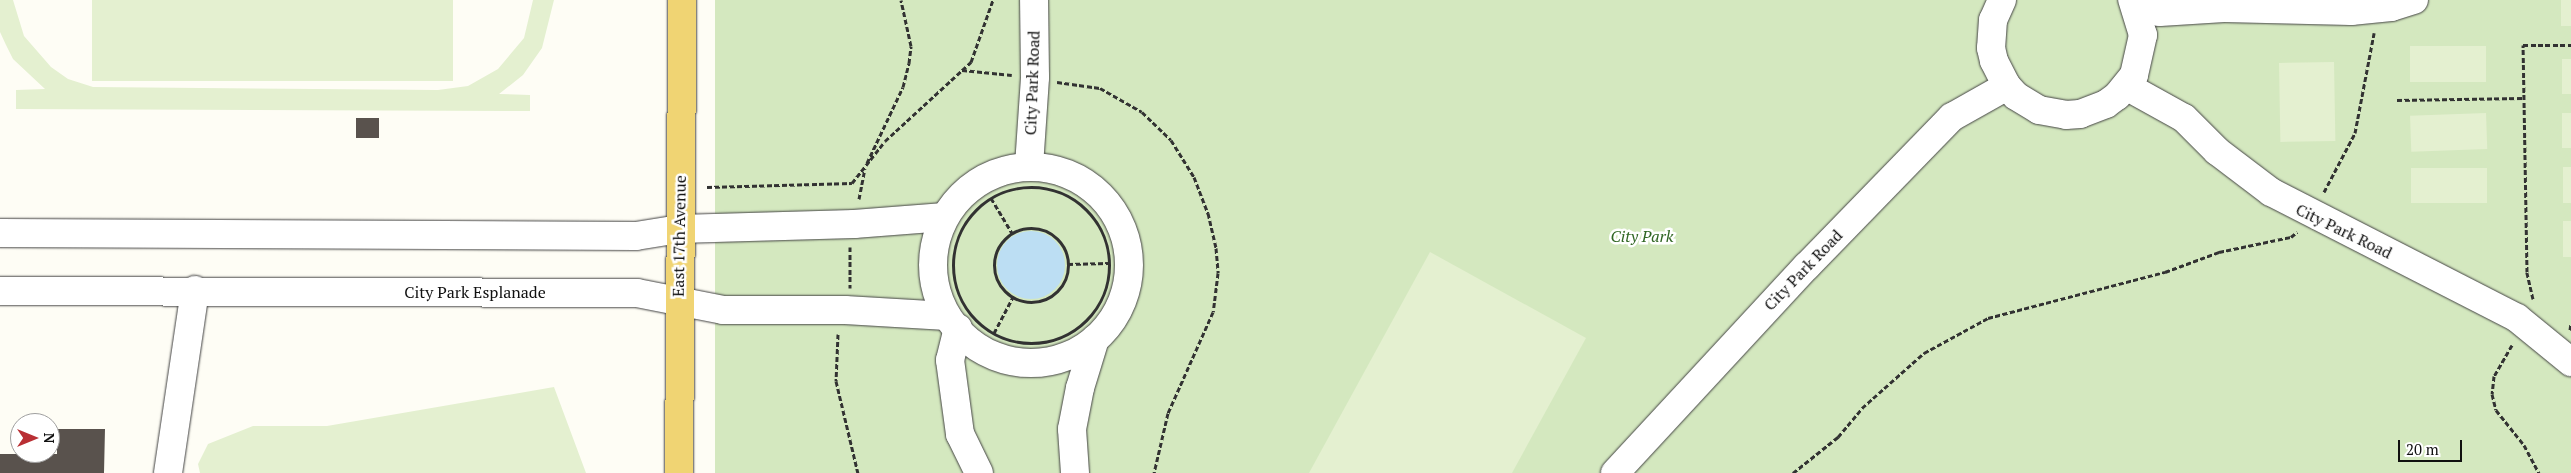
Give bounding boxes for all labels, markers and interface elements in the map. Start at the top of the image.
street label: City Park Road [1021,30,1043,136]
street label: East 17th Avenue [668,175,690,297]
street label: City Park Road [2293,199,2395,263]
park label: City Park [1611,226,1673,246]
street label: City Park Road [1760,226,1846,314]
street label: City Park Esplanade [404,282,546,302]
north arrow [10,413,60,463]
scale bar [2401,430,2465,462]
text: N [40,433,59,443]
text: 20 m [2406,439,2439,459]

